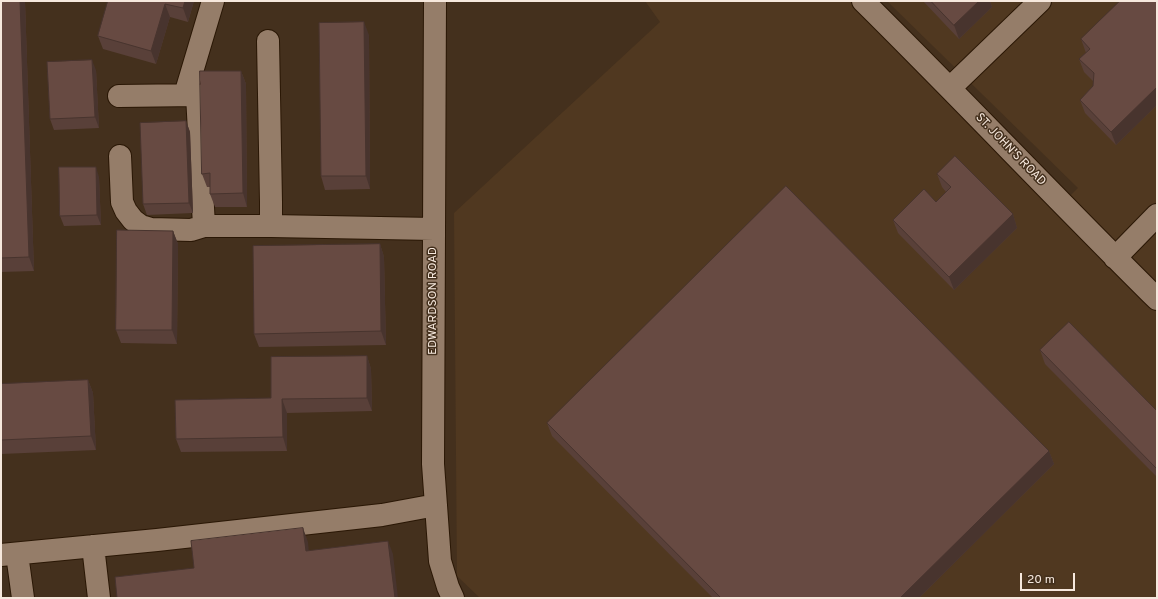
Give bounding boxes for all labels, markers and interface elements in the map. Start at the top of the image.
street label: ST. JOHN'S ROAD [972,111,1048,189]
street label: EDWARDSON ROAD [427,247,441,355]
scale bar [1022,565,1077,591]
text: 20 m [1027,572,1055,588]

